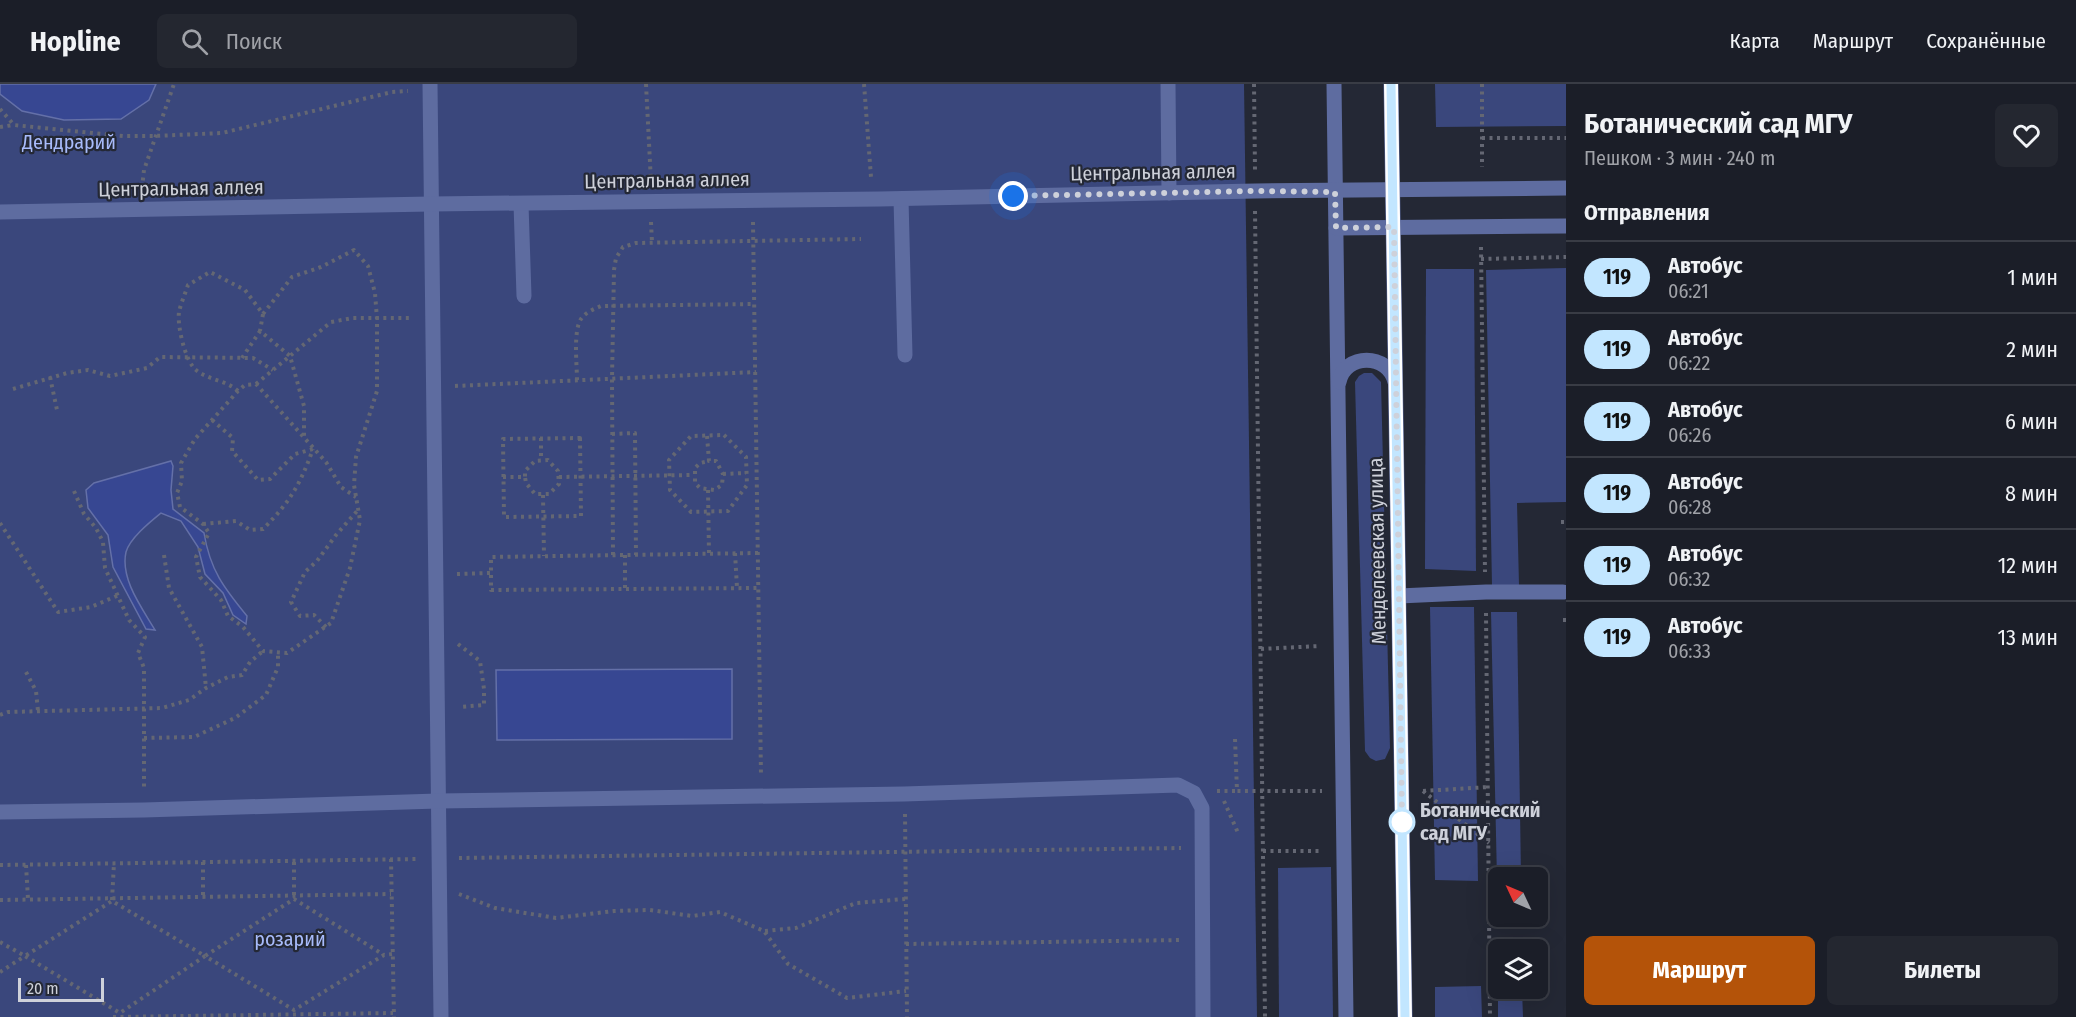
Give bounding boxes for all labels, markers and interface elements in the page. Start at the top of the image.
search box [157,14,577,68]
text: Hopline [30,25,121,58]
icon: search [178,25,211,58]
text: Поиск [226,28,282,55]
text: Карта [1730,28,1780,54]
text: Маршрут [1813,28,1893,54]
text: Сохранённые [1926,28,2046,54]
button: heart [1995,104,2058,167]
text: Ботанический сад МГУ [1584,107,1852,140]
park label: Дендрарий [21,130,116,154]
text: Пешком · 3 мин · 240 m [1584,146,1775,170]
street label: Центральная аллея [1070,159,1236,185]
street label: Центральная аллея [584,167,750,193]
street label: Центральная аллея [98,175,264,201]
your location [998,181,1028,211]
text: Отправления [1584,199,1710,226]
text: Автобус [1668,252,1743,279]
text: 119 [1603,264,1631,290]
text: 1 мин [2007,264,2058,291]
text: 06:21 [1668,279,1709,303]
text: Автобус [1668,324,1743,351]
text: 119 [1603,336,1631,362]
text: 2 мин [2006,336,2058,363]
text: 06:22 [1668,351,1710,375]
text: Автобус [1668,396,1743,423]
text: 119 [1603,408,1631,434]
text: 6 мин [2005,408,2058,435]
text: 06:26 [1668,423,1711,447]
street label: Менделеевская улица [1363,457,1391,645]
text: Автобус [1668,468,1743,495]
text: 119 [1603,480,1631,506]
text: 8 мин [2005,480,2058,507]
text: 06:28 [1668,495,1711,519]
text: Автобус [1668,540,1743,567]
text: 119 [1603,552,1631,578]
text: 12 мин [1998,552,2058,579]
text: 06:32 [1668,567,1710,591]
text: Автобус [1668,612,1743,639]
text: 119 [1603,624,1631,650]
text: 13 мин [1997,624,2058,651]
text: 06:33 [1668,639,1711,663]
place label: Ботанический сад МГУ [1420,798,1541,845]
marker: Ботанический сад МГУ [1389,809,1415,835]
north arrow [1488,867,1548,927]
map controls [1488,867,1548,999]
park label: розарий [254,927,326,951]
button: Маршрут [1584,936,1815,1005]
button: Билеты [1827,936,2058,1005]
button: layers [1488,939,1548,999]
scale bar [18,975,104,1002]
text: 20 m [27,979,58,998]

